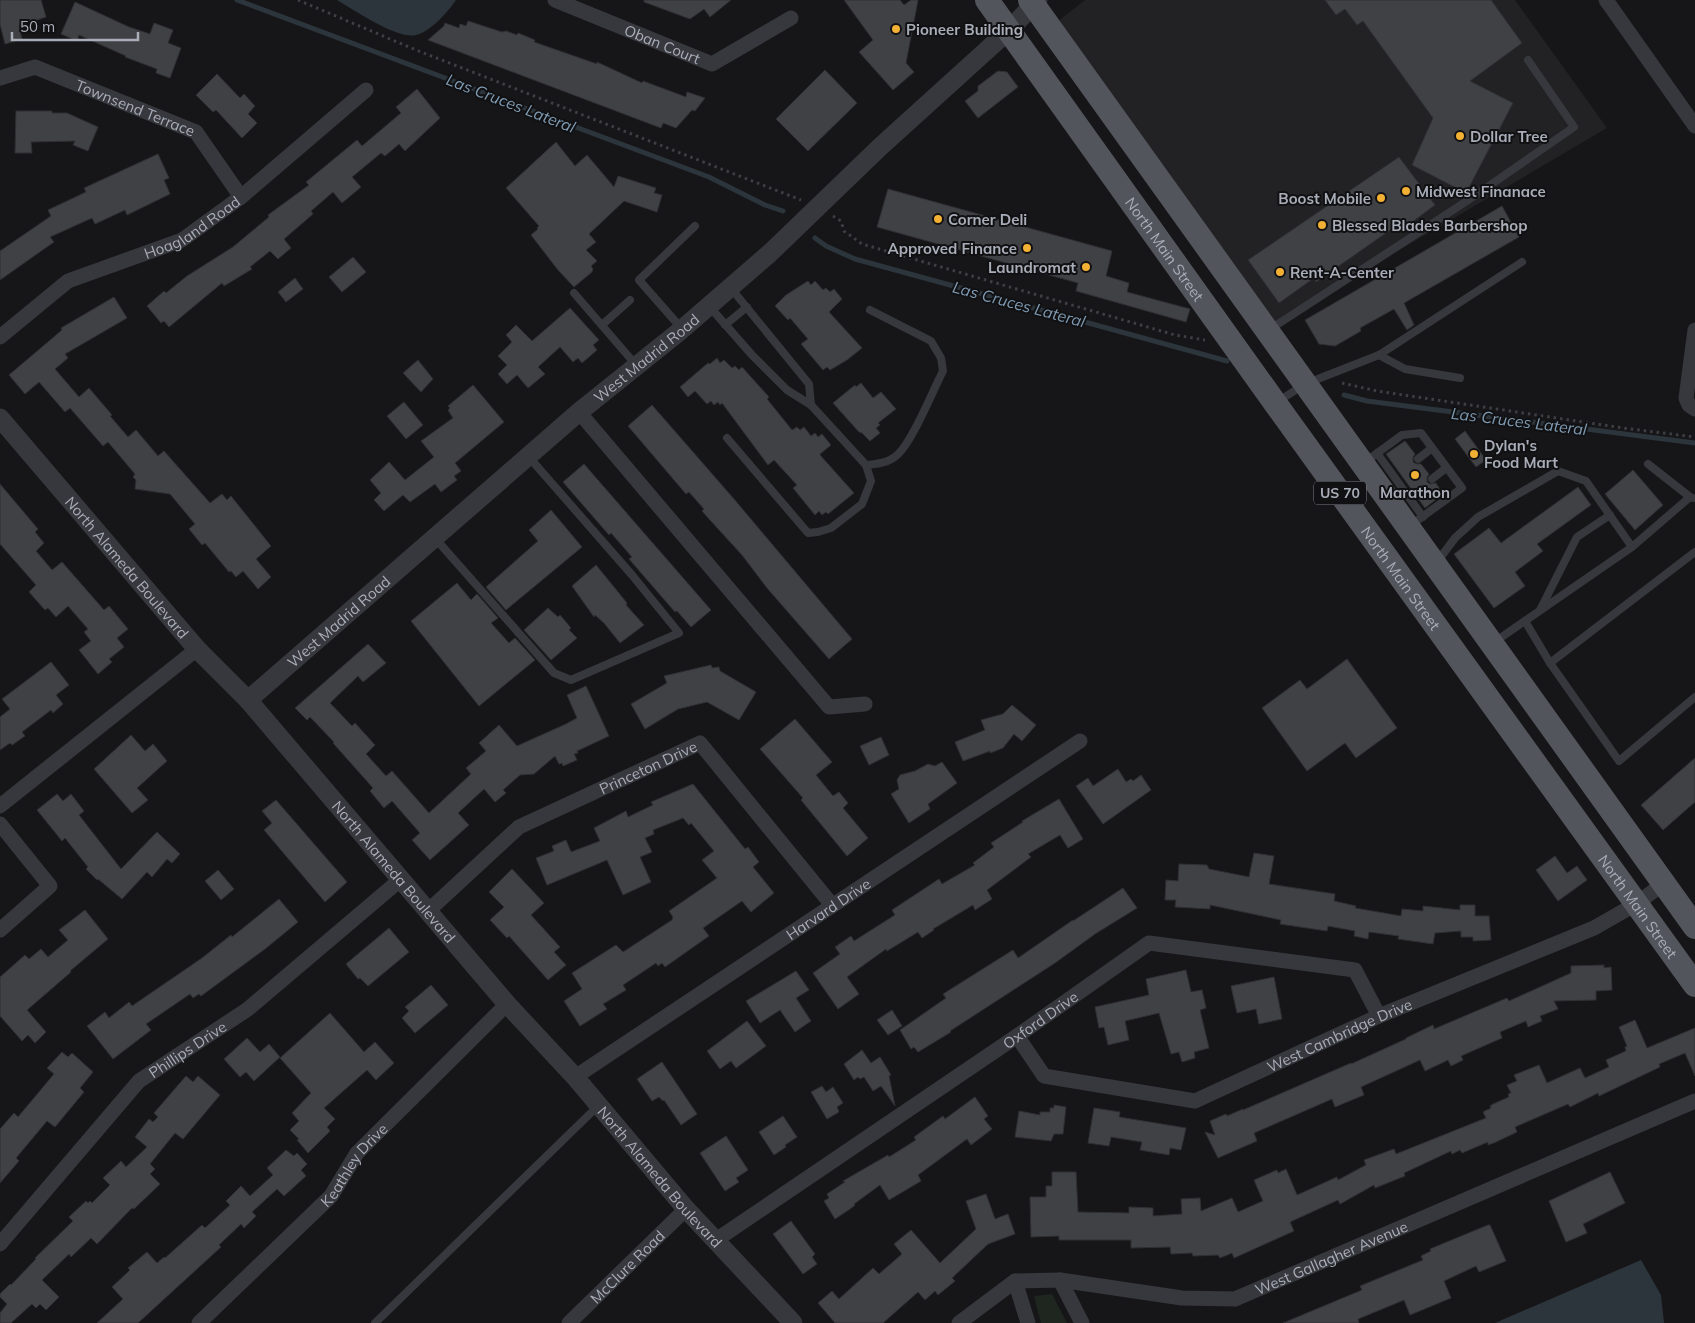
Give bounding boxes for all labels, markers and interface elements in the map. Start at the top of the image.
scale bar [12,10,139,42]
text: 50 m [20,17,55,36]
street label: Oban Court [622,20,703,68]
place label: Pioneer Building [906,20,1023,39]
marker: Pioneer Building [890,23,902,35]
water label: Las Cruces Lateral [444,69,579,137]
street label: Townsend Terrace [73,75,198,140]
place label: Dollar Tree [1470,127,1548,146]
marker: Dollar Tree [1454,130,1466,142]
place label: Midwest Finanace [1416,182,1546,201]
marker: Midwest Finanace [1400,185,1412,197]
place label: Boost Mobile [1278,189,1371,208]
street label: Hoagland Road [141,191,244,262]
marker: Boost Mobile [1375,192,1387,204]
street label: North Main Street [1121,193,1209,305]
place label: Corner Deli [948,210,1027,229]
marker: Corner Deli [932,213,944,225]
place label: Blessed Blades Barbershop [1332,216,1527,235]
marker: Blessed Blades Barbershop [1316,219,1328,231]
place label: Approved Finance [887,239,1017,258]
marker: Approved Finance [1021,242,1033,254]
place label: Laundromat [988,258,1076,277]
marker: Laundromat [1080,261,1092,273]
place label: Rent-A-Center [1290,263,1394,282]
marker: Rent-A-Center [1274,266,1286,278]
water label: Las Cruces Lateral [950,277,1088,331]
street label: West Madrid Road [590,309,703,406]
water label: Las Cruces Lateral [1450,403,1588,439]
place label: Dylan's Food Mart [1484,436,1558,472]
marker: Dylan's Food Mart [1468,448,1480,460]
marker: Marathon [1409,469,1421,481]
road number: US 70 [1314,482,1366,504]
place label: Marathon [1380,483,1450,502]
street label: North Alameda Boulevard [61,492,193,642]
street label: North Main Street [1357,522,1445,633]
street label: West Madrid Road [283,571,394,671]
street label: Princeton Drive [596,736,700,798]
street label: North Alameda Boulevard [328,796,460,946]
street label: North Main Street [1594,851,1682,962]
street label: Harvard Drive [782,874,874,944]
street label: Oxford Drive [999,987,1081,1053]
street label: West Cambridge Drive [1264,994,1415,1076]
street label: Phillips Drive [145,1017,230,1082]
street label: North Alameda Boulevard [594,1102,727,1251]
street label: Keathley Drive [316,1119,391,1211]
street label: West Gallagher Avenue [1252,1216,1410,1299]
street label: McClure Road [586,1226,668,1307]

